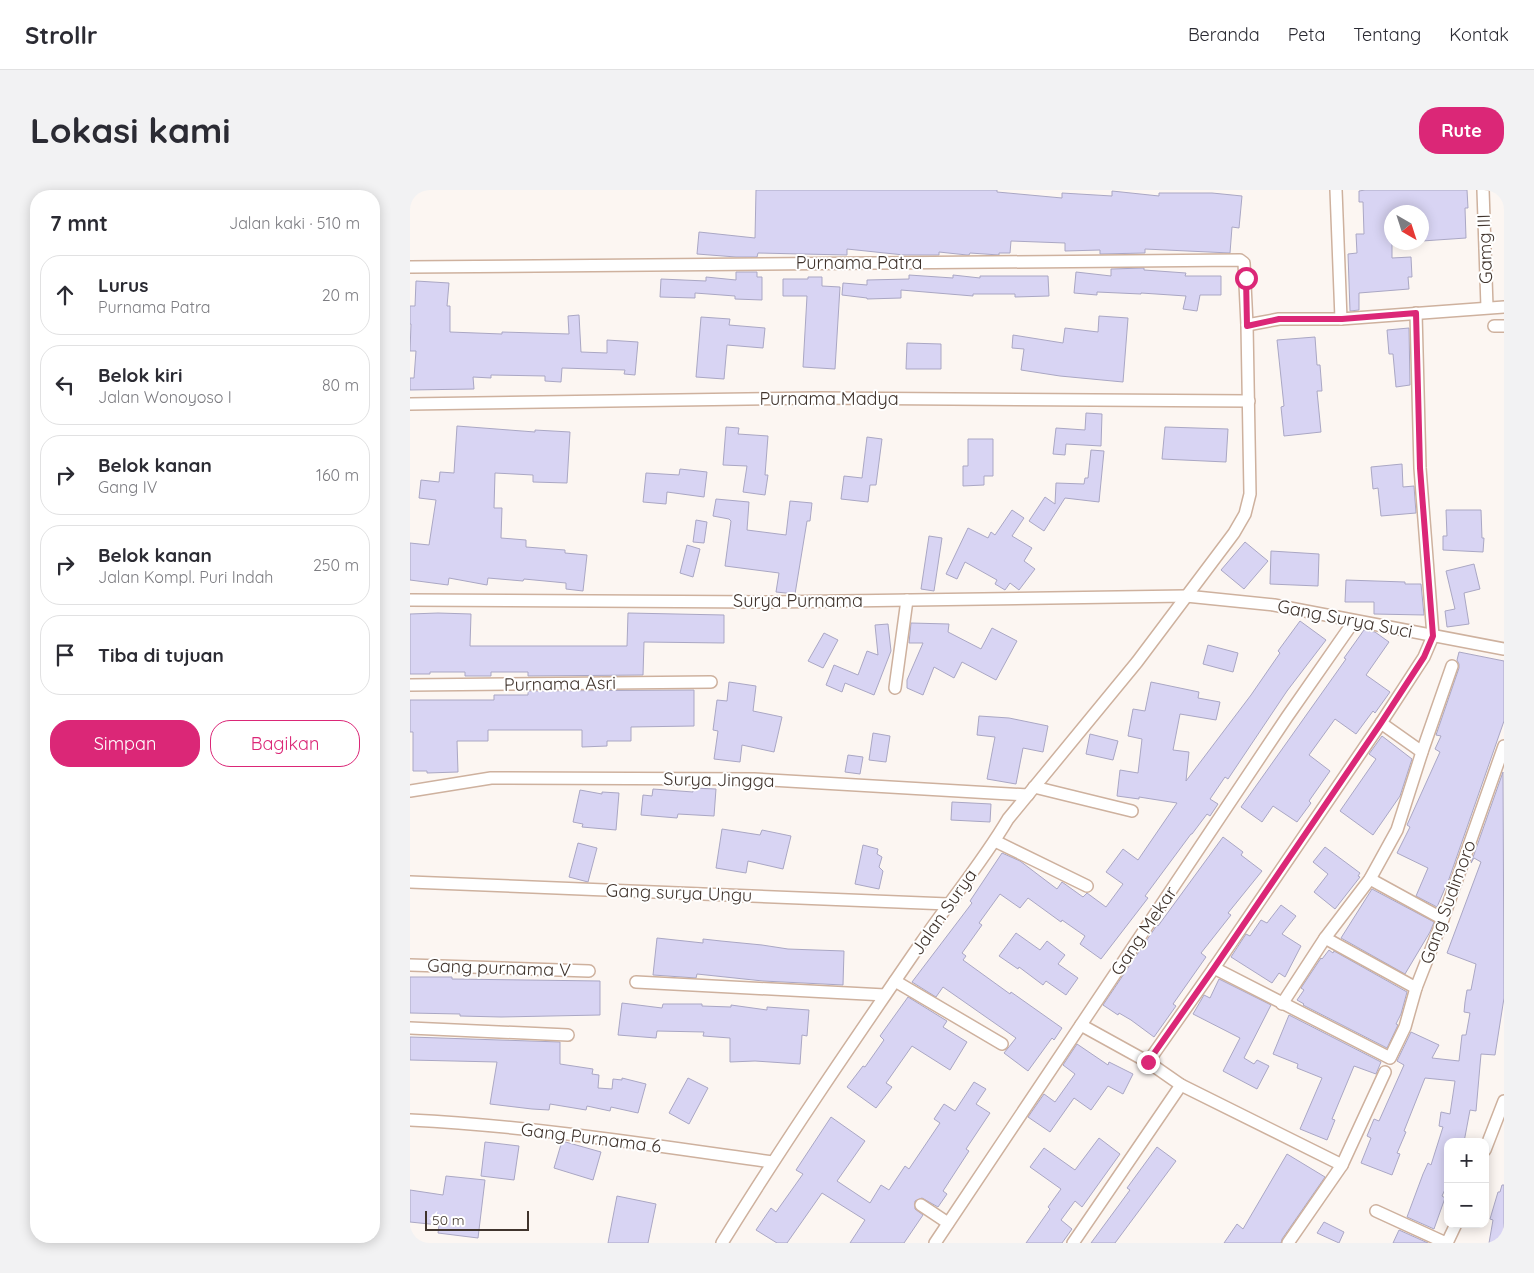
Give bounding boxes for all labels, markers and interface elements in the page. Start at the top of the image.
text: Strollr [25,20,97,50]
text: Beranda [1188,23,1260,46]
text: Peta [1288,23,1325,46]
text: Tentang [1353,23,1421,46]
text: Kontak [1449,23,1509,46]
button: Rute [1419,107,1504,154]
text: Lokasi kami [30,108,230,152]
north arrow [1384,205,1429,250]
text: 7 mnt [50,210,108,236]
text: Jalan kaki · 510 m [229,213,360,233]
street label: Gamg III [1472,214,1497,284]
street label: Purnama Patra [796,251,922,274]
route start [1235,267,1258,290]
text: Lurus [98,273,148,297]
icon: ahead [51,281,79,309]
text: 20 m [322,285,359,305]
text: Purnama Patra [98,297,211,317]
text: Belok kiri [98,363,183,387]
icon: left [51,371,79,399]
text: 80 m [322,375,359,395]
text: Jalan Wonoyoso I [98,387,232,407]
street label: Purnama Madya [759,387,899,410]
text: Belok kanan [98,453,212,477]
icon: right [51,461,79,489]
text: 160 m [316,465,359,485]
text: Gang IV [98,477,157,497]
text: Belok kanan [98,543,212,567]
icon: right [51,551,79,579]
text: 250 m [313,555,359,575]
text: Jalan Kompl. Puri Indah [98,567,273,587]
street label: Surya Purnama [733,589,863,612]
street label: Gang Surya Suci [1276,594,1415,643]
icon: arrive [51,641,79,669]
text: Tiba di tujuan [98,643,224,667]
street label: Purnama Asri [504,671,616,696]
button: Simpan [50,720,200,767]
button: Bagikan [210,720,360,767]
street label: Surya Jingga [663,767,775,792]
street label: Gang Sudimoro [1414,837,1481,967]
street label: Jalan Surya [905,864,982,959]
street label: Gang surya Ungu [605,878,753,907]
street label: Gang Mekar [1105,882,1182,980]
street label: Gang purnama V [427,953,571,982]
route end [1137,1051,1160,1074]
street label: Gang Purnama 6 [520,1117,663,1158]
map controls [1444,1138,1489,1228]
button: + [1444,1138,1489,1183]
button: − [1444,1183,1489,1228]
scale bar [425,1208,529,1231]
text: 50 m [432,1211,465,1229]

